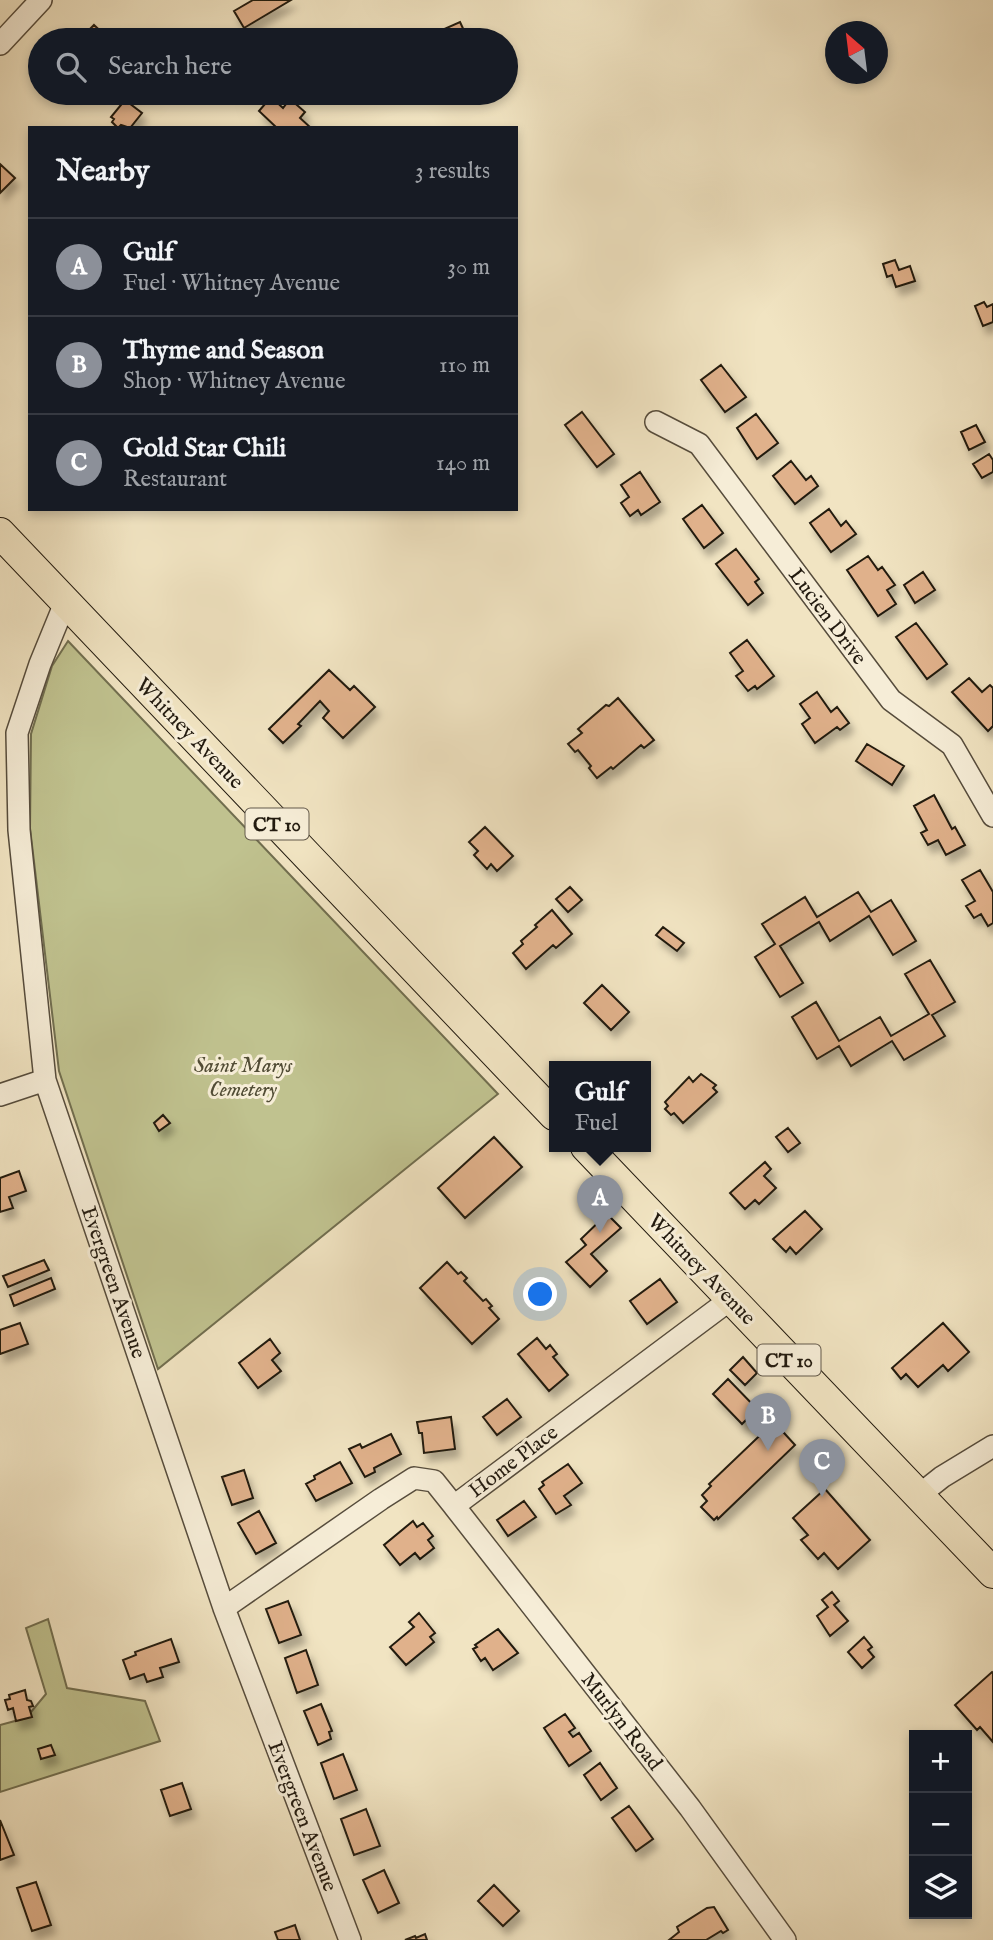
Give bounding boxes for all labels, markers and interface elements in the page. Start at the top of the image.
north arrow [825,21,888,84]
search box [28,28,518,105]
icon: search [52,48,90,86]
text: Search here [108,50,232,83]
text: Nearby [56,153,149,191]
text: 3 results [415,157,490,186]
text: Gulf [123,236,174,269]
text: A [71,253,87,282]
text: 30 m [447,253,490,282]
text: Fuel · Whitney Avenue [123,269,340,298]
text: Thyme and Season [123,334,324,367]
text: B [71,351,87,380]
text: 110 m [439,351,490,380]
text: Shop · Whitney Avenue [123,367,346,396]
text: Gold Star Chili [123,432,286,465]
text: C [71,449,87,478]
text: 140 m [436,449,490,478]
text: Restaurant [123,465,227,494]
street label: Lucien Drive [782,563,872,671]
street label: Whitney Avenue [129,673,249,796]
road number: CT 10 [246,808,308,839]
park label: Saint Marys Cemetery [194,1053,293,1104]
popup [549,1061,651,1152]
text: Gulf [575,1076,625,1109]
text: Fuel [575,1109,618,1138]
pin: A [577,1175,623,1233]
street label: Evergreen Avenue [74,1203,151,1363]
street label: Whitney Avenue [641,1209,761,1332]
your location [523,1277,557,1311]
road number: CT 10 [758,1344,820,1376]
pin: B [745,1393,791,1451]
street label: Home Place [464,1420,564,1505]
pin: C [799,1439,845,1497]
street label: Murlyn Road [574,1667,668,1777]
map controls [909,1730,972,1919]
button: + [909,1730,972,1793]
street label: Evergreen Avenue [260,1737,343,1896]
button: − [909,1793,972,1856]
button: layers [909,1856,972,1919]

